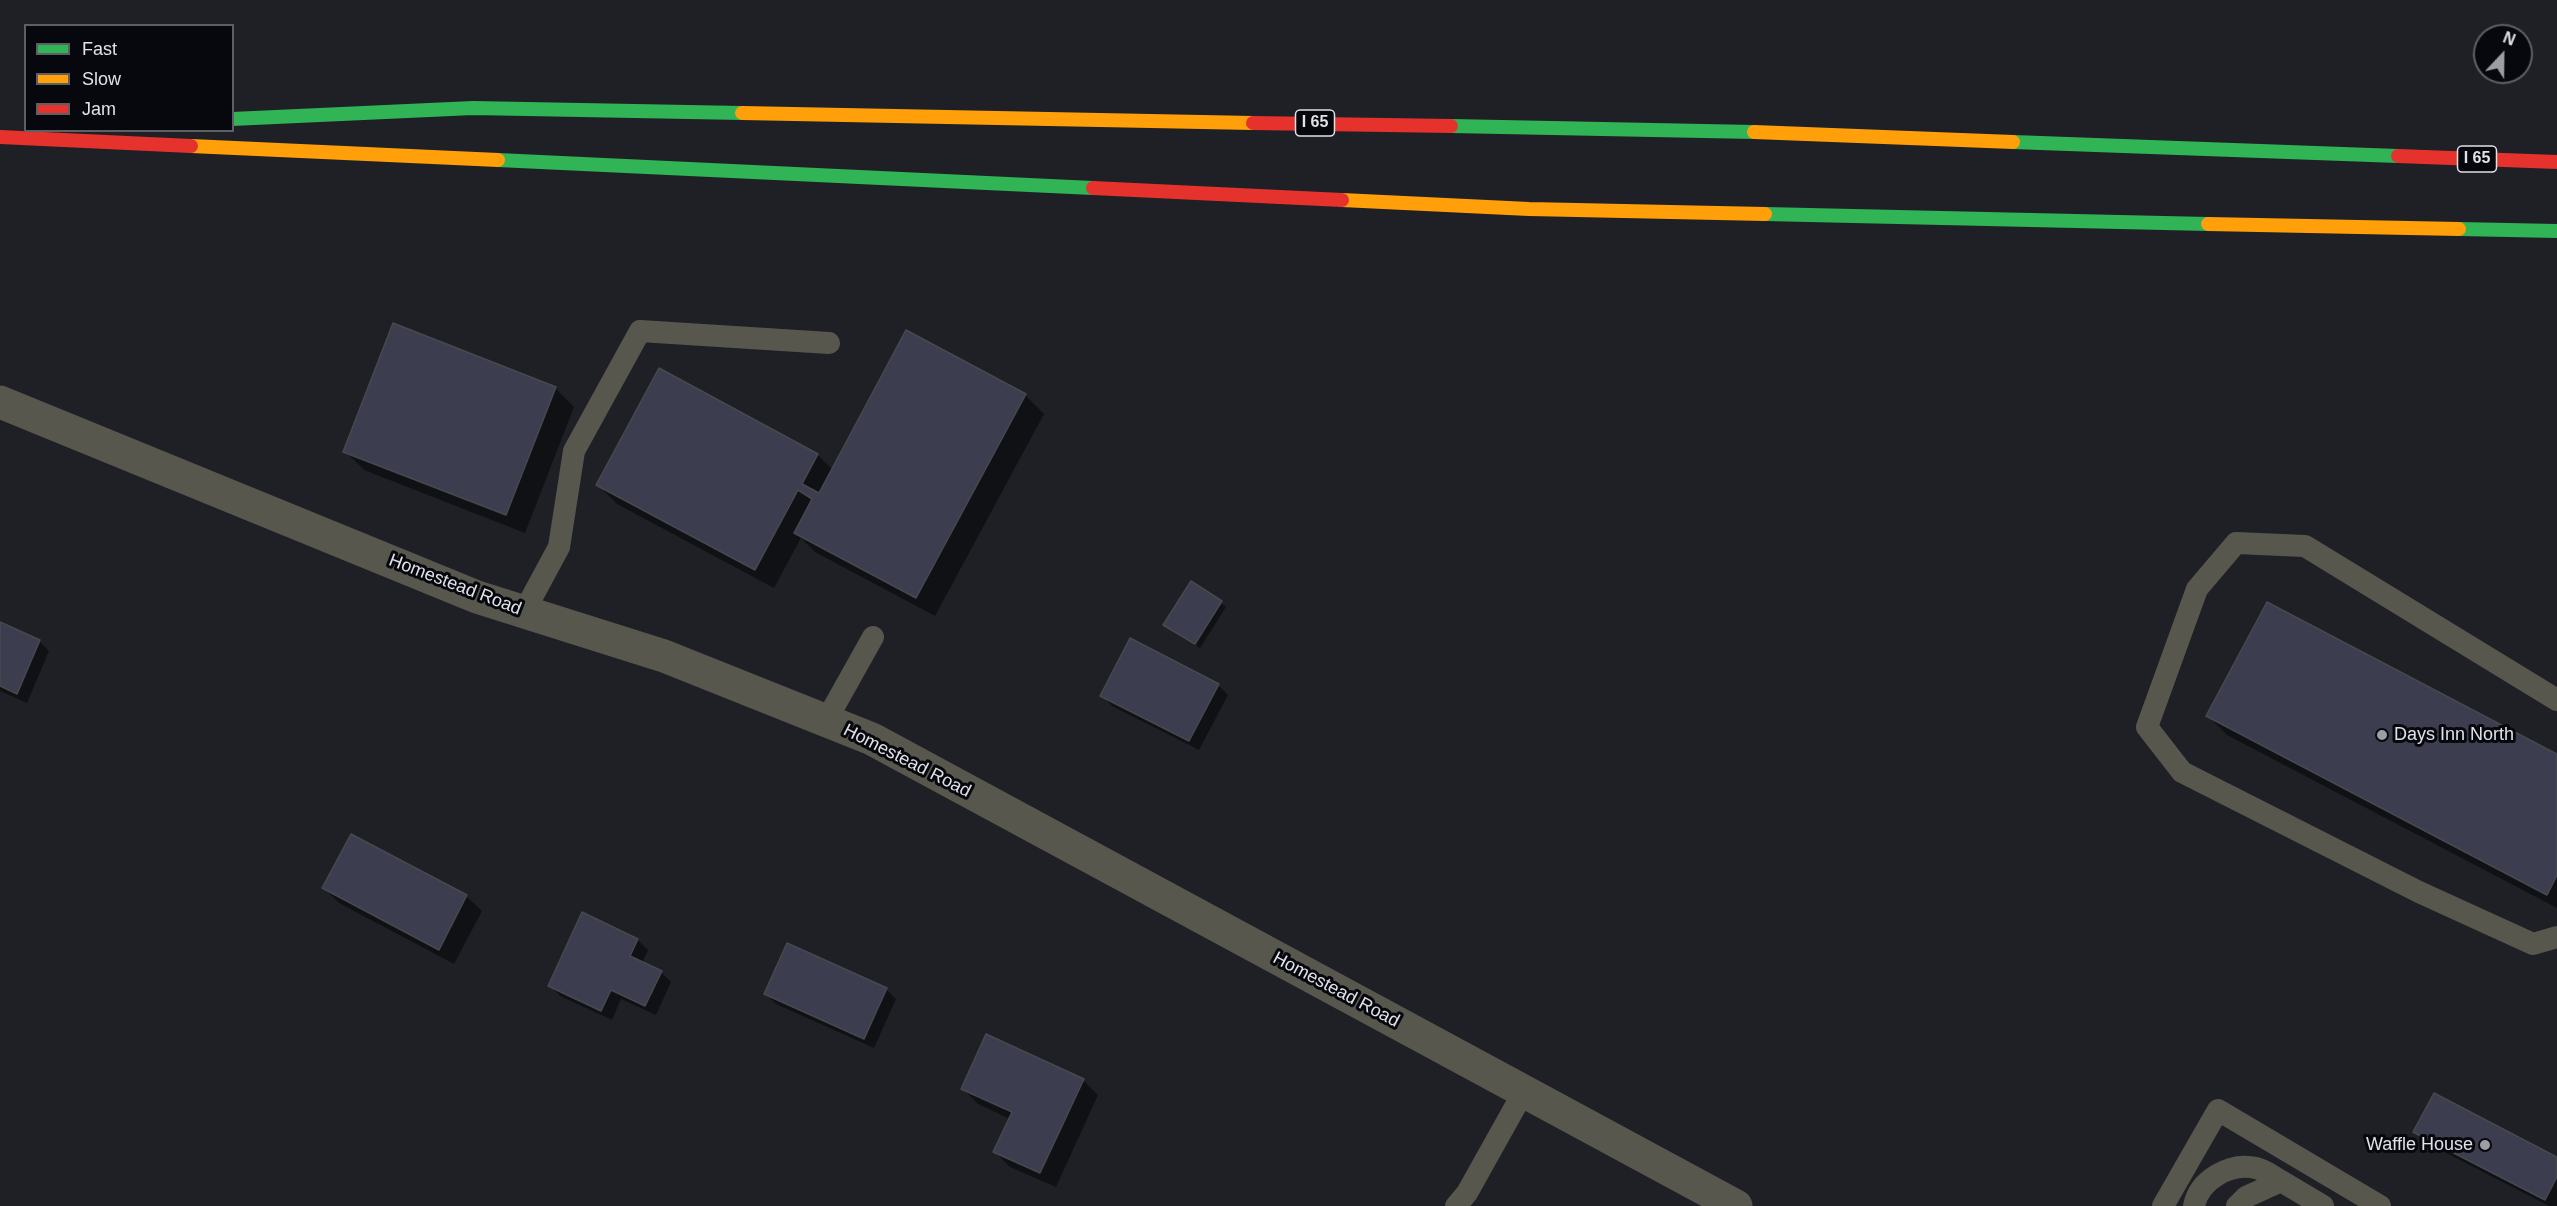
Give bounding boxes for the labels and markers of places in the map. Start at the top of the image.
place label: Days Inn North [2394,724,2514,746]
marker: Days Inn North [2375,728,2389,742]
place label: Waffle House [2366,1134,2473,1156]
marker: Waffle House [2478,1138,2492,1152]

